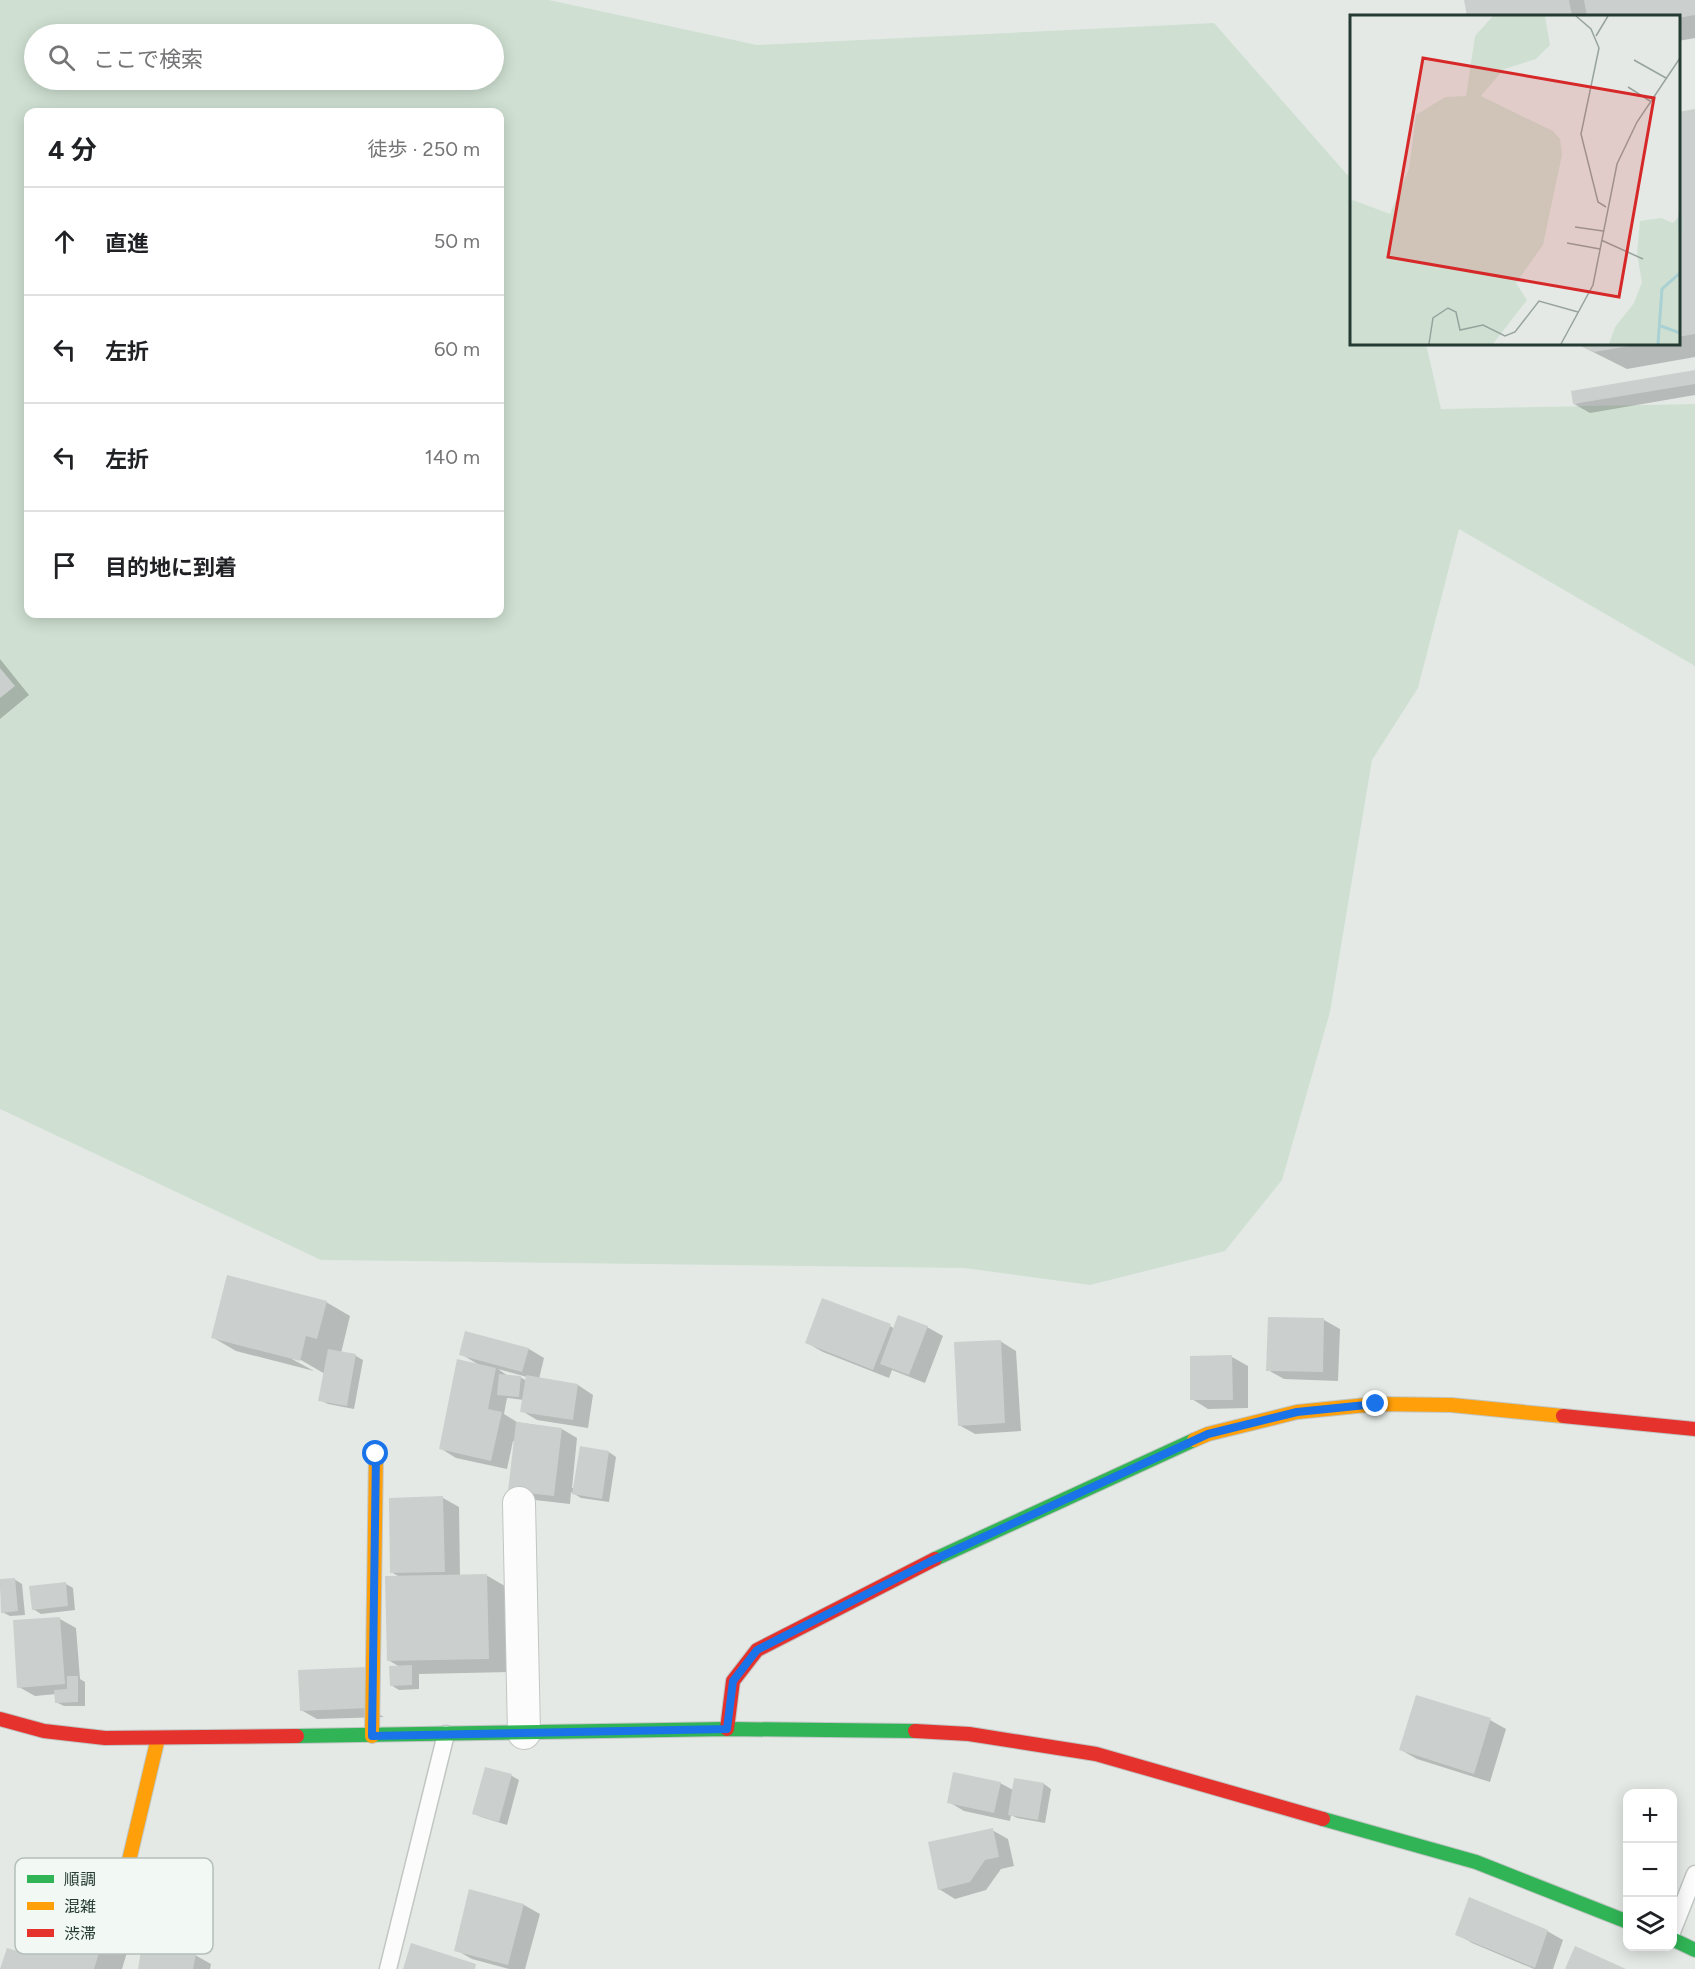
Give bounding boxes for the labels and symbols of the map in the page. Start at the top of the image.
inset map [1350,15,1680,345]
route end [1362,1390,1388,1416]
route start [362,1440,388,1466]
legend [15,1858,213,1954]
text: 順調 [64,1870,96,1889]
text: 混雑 [64,1897,96,1916]
text: 渋滞 [64,1924,96,1943]

